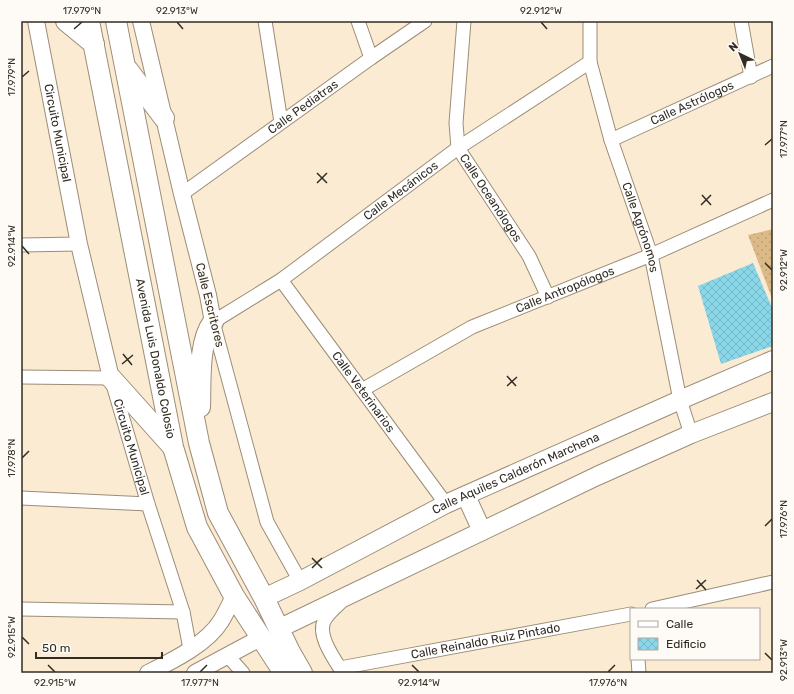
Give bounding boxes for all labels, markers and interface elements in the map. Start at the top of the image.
text: 17.979°N [63,5,101,17]
text: 92.913°W [156,5,198,17]
text: 92.912°W [520,5,562,17]
north arrow [720,34,760,74]
text: N [726,40,741,55]
text: 17.979°N [6,58,18,96]
street label: Calle Pediatras [265,77,341,137]
street label: Calle Astrólogos [648,78,736,128]
street label: Circuito Municipal [41,83,74,183]
text: 17.977°N [778,120,790,158]
street label: Calle Oceanólogos [457,151,525,244]
street label: Calle Mecánicos [361,158,441,223]
street label: Calle Agrónomos [619,180,661,274]
text: 92.914°W [6,225,18,267]
text: 92.912°W [778,249,790,291]
street label: Calle Escritores [193,261,227,349]
street label: Calle Antropólogos [514,263,616,316]
street label: Avenida Luis Donaldo Colosio [133,277,178,440]
street label: Calle Veterinarios [329,349,398,435]
street label: Circuito Municipal [111,397,152,497]
street label: Calle Aquiles Calderón Marchena [430,430,602,517]
text: 17.978°N [6,438,18,478]
text: 17.976°N [778,500,790,538]
legend [630,608,760,660]
text: 92.915°W [6,616,18,658]
text: Calle [666,617,693,631]
street label: Calle Reinaldo Ruiz Pintado [410,620,561,662]
scale bar [36,634,162,660]
text: Edificio [666,637,706,651]
text: 92.913°W [778,639,790,681]
text: 50 m [42,641,70,655]
text: 92.915°W [34,677,76,689]
text: 17.977°N [181,677,219,689]
text: 92.914°W [398,677,440,689]
text: 17.976°N [589,677,627,689]

